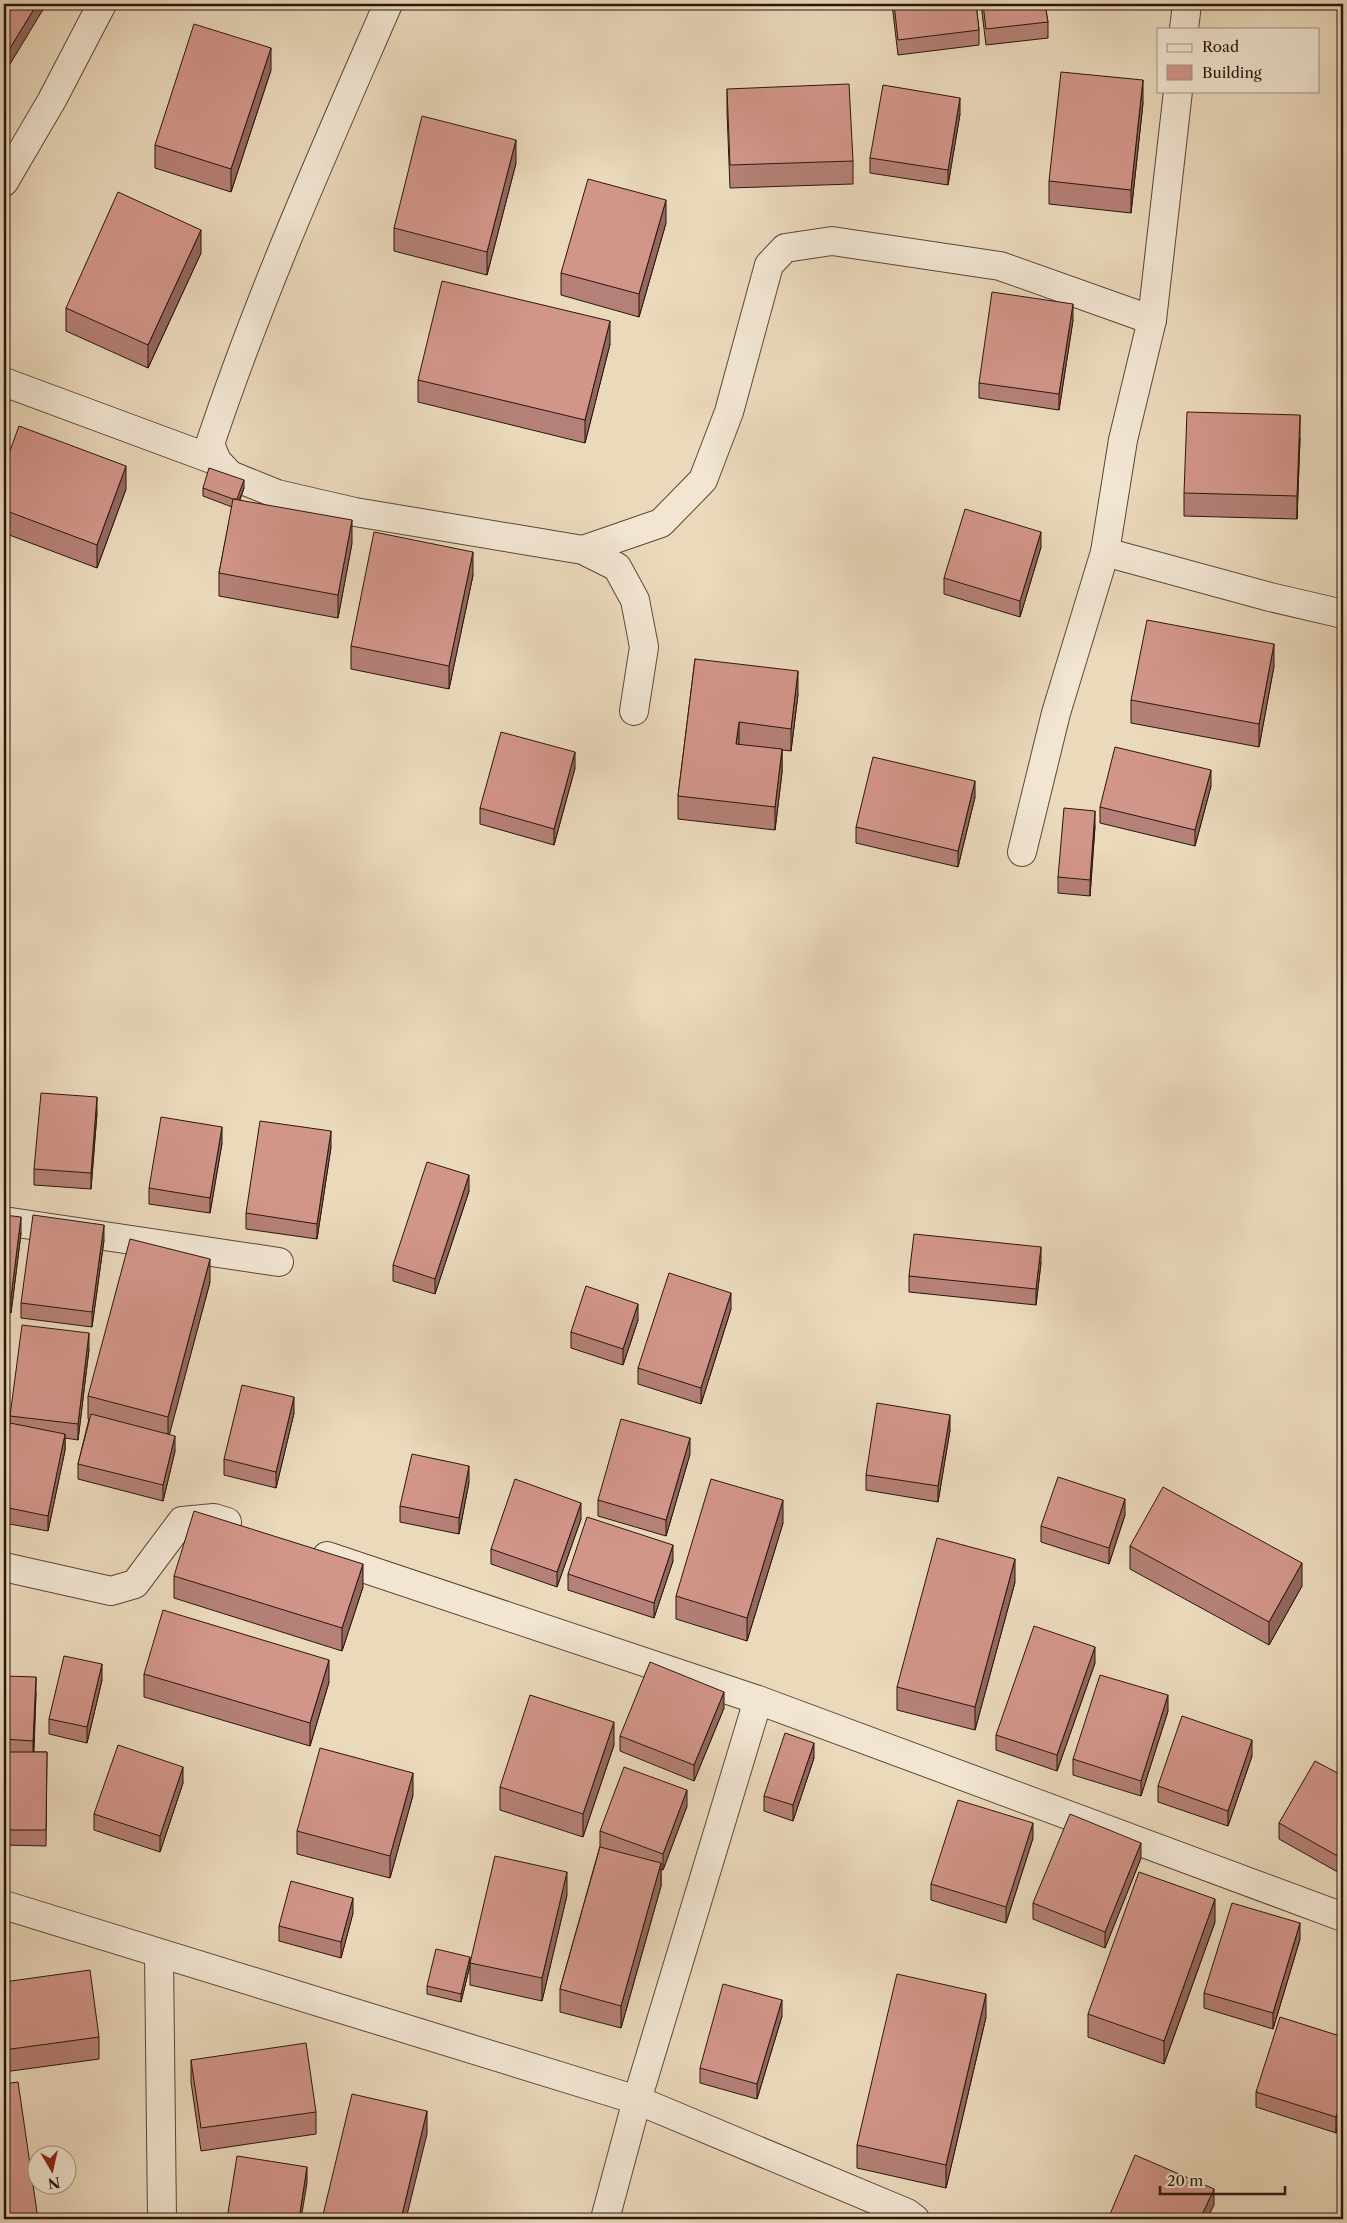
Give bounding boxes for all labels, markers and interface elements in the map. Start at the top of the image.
legend [1157,28,1320,92]
text: Road [1202,37,1239,56]
text: Building [1202,63,1262,82]
north arrow [28,2146,78,2196]
scale bar [1160,2163,1284,2195]
text: 20 m [1167,2171,1203,2190]
text: N [47,2173,61,2193]

